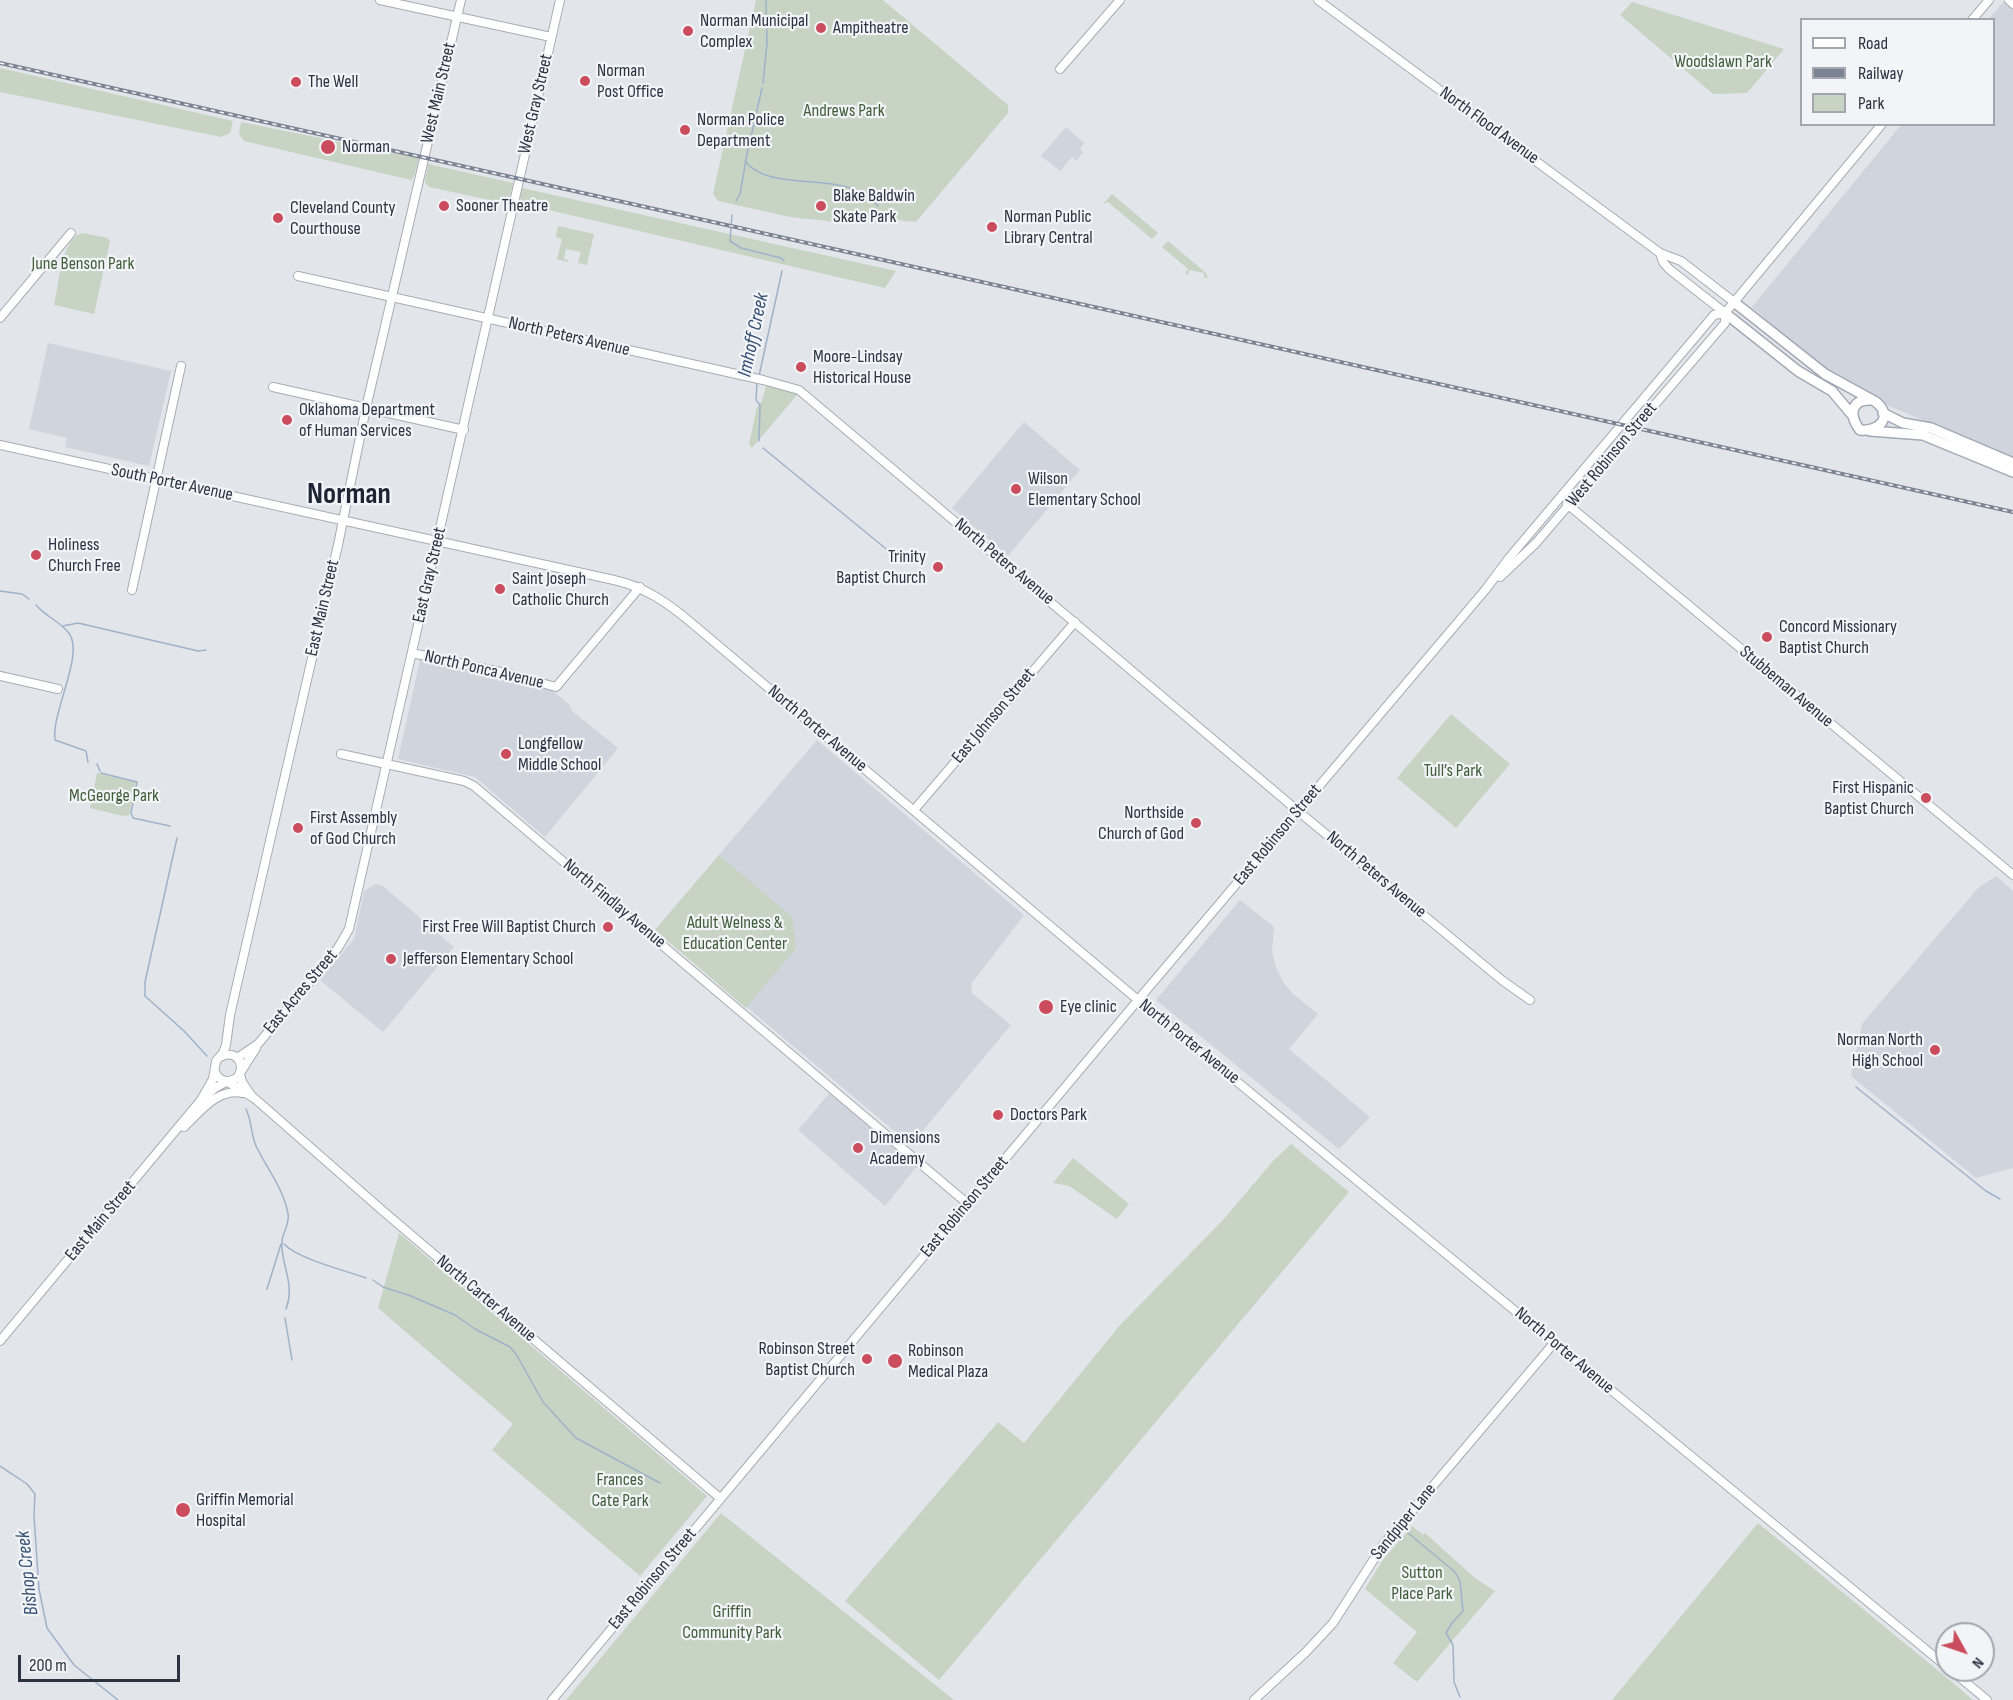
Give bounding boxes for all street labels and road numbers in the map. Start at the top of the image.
street label: West Main Street [417,40,461,146]
street label: West Gray Street [514,52,558,156]
street label: North Flood Avenue [1435,83,1543,169]
street label: North Peters Avenue [506,313,632,361]
street label: West Robinson Street [1562,398,1662,512]
street label: South Porter Avenue [109,460,235,506]
street label: North Peters Avenue [950,514,1058,610]
street label: East Gray Street [409,525,451,625]
street label: East Main Street [301,558,345,658]
street label: Stubbeman Avenue [1735,641,1837,733]
street label: North Ponca Avenue [422,646,546,694]
street label: East Johnson Street [948,664,1040,768]
street label: North Porter Avenue [763,681,871,777]
street label: East Robinson Street [1229,780,1327,890]
street label: North Peters Avenue [1322,827,1430,923]
street label: North Findlay Avenue [558,855,670,953]
street label: East Acres Street [260,945,342,1039]
street label: North Porter Avenue [1134,995,1244,1089]
street label: East Robinson Street [916,1152,1014,1262]
street label: East Main Street [61,1176,141,1266]
street label: North Carter Avenue [432,1251,540,1347]
street label: North Porter Avenue [1510,1303,1618,1399]
street label: Sandpiper Lane [1367,1479,1441,1565]
street label: East Robinson Street [604,1524,702,1634]

